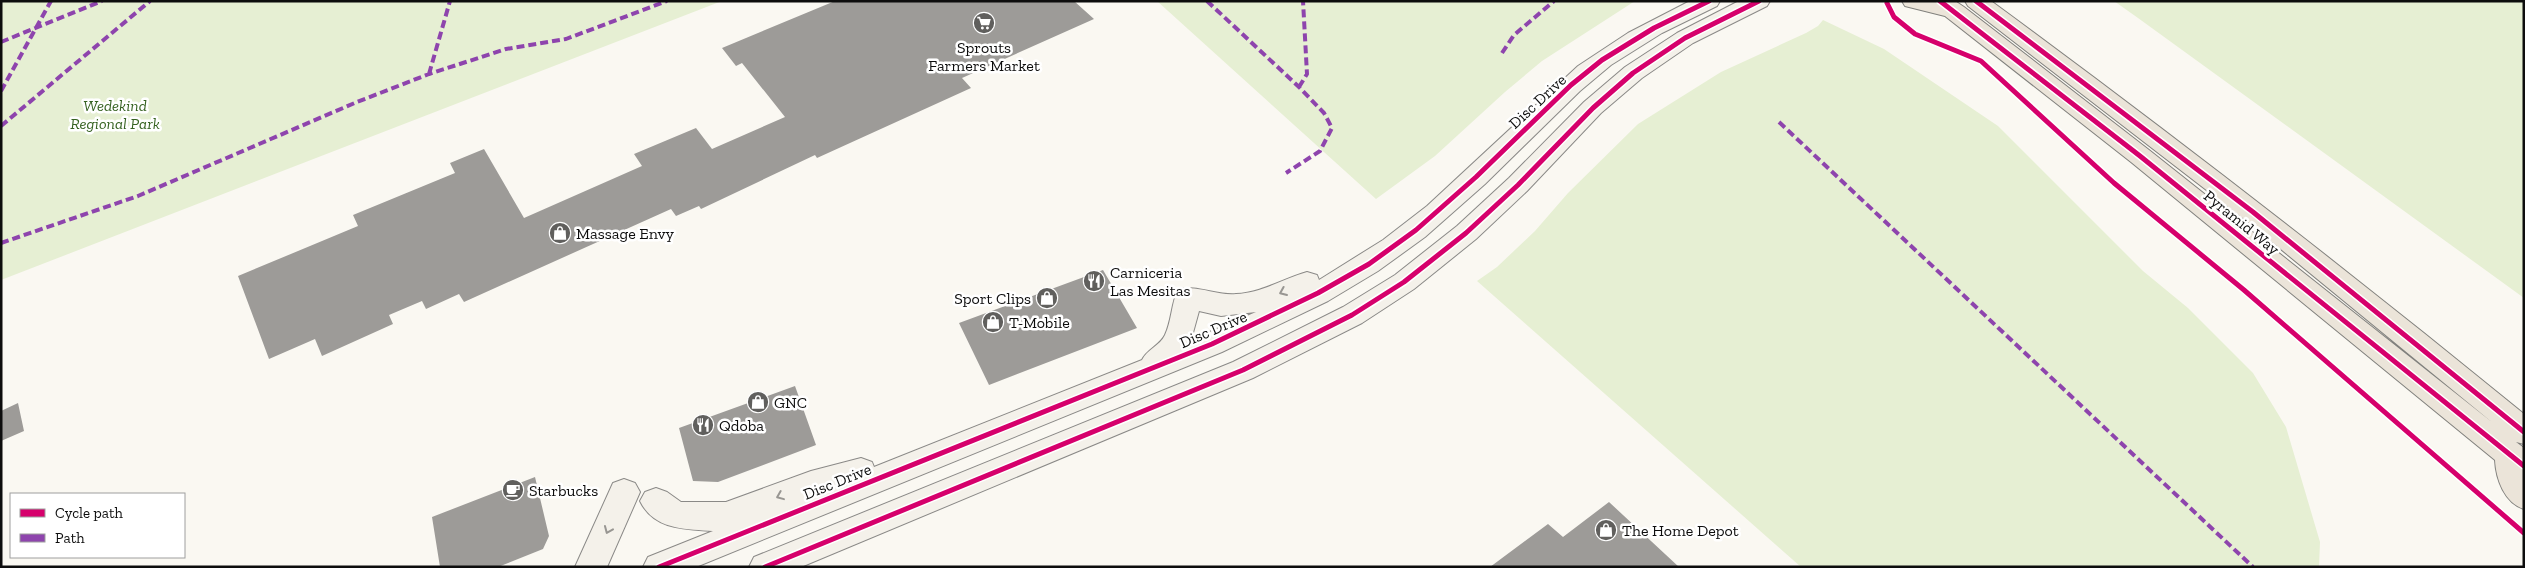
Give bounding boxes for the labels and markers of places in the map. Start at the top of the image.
supermarket icon: Sprouts Farmers Market [972,11,996,35]
place label: Sprouts Farmers Market [928,38,1040,75]
shop icon: Massage Envy [548,221,572,245]
place label: Massage Envy [576,224,675,243]
place label: Carniceria Las Mesitas [1110,263,1191,300]
restaurant icon: Carniceria Las Mesitas [1082,269,1106,293]
shop icon: Sport Clips [1035,286,1059,310]
place label: Sport Clips [954,289,1031,308]
shop icon: T-Mobile [981,310,1005,334]
place label: T-Mobile [1009,313,1070,332]
shop icon: GNC [746,390,770,414]
place label: GNC [774,393,807,412]
restaurant icon: Qdoba [691,413,715,437]
place label: Qdoba [719,416,764,435]
cafe icon: Starbucks [501,478,525,502]
place label: Starbucks [529,481,598,500]
shop icon: The Home Depot [1594,518,1618,542]
place label: The Home Depot [1622,521,1739,540]

